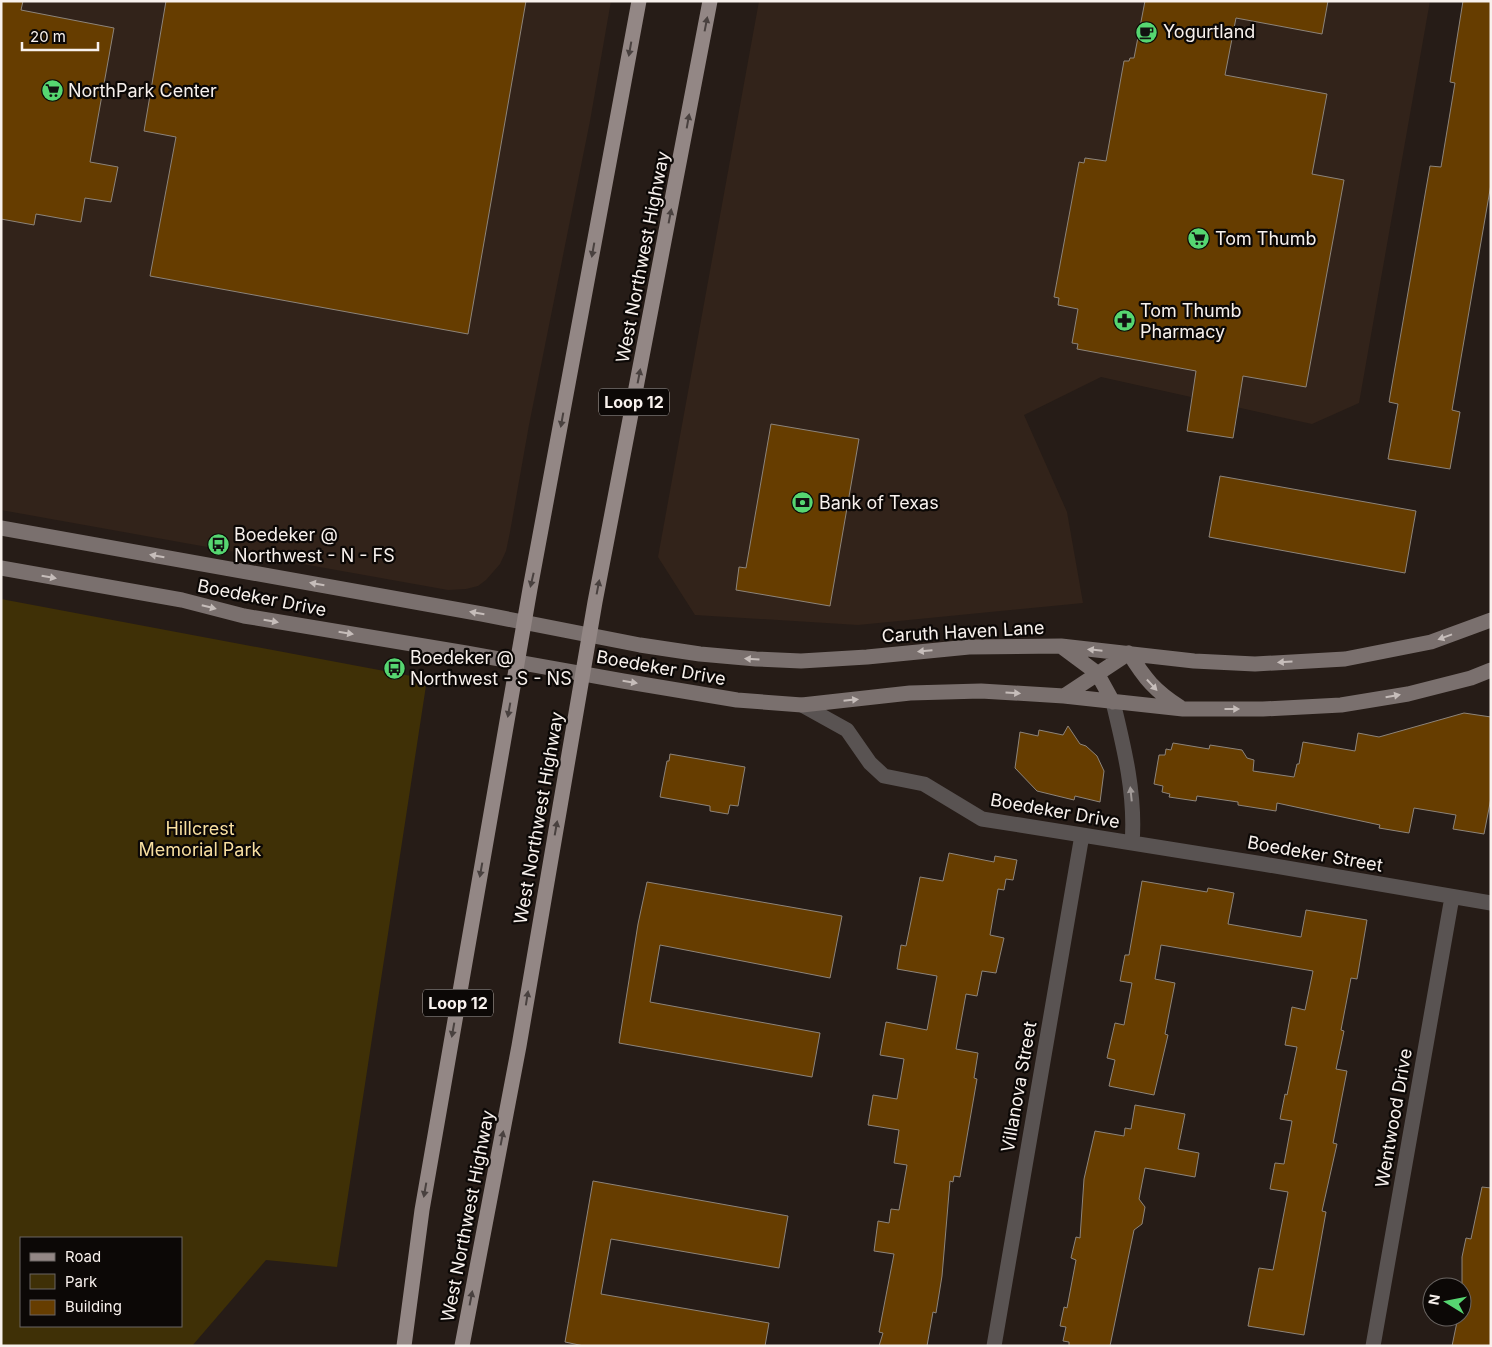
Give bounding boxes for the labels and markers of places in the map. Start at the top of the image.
cafe icon: Yogurtland [1135,20,1159,44]
place label: Yogurtland [1163,21,1255,42]
supermarket icon: NorthPark Center [40,79,64,103]
place label: NorthPark Center [68,80,217,101]
supermarket icon: Tom Thumb [1187,227,1211,251]
place label: Tom Thumb [1215,228,1317,249]
place label: Tom Thumb Pharmacy [1140,300,1242,342]
pharmacy icon: Tom Thumb Pharmacy [1112,309,1136,333]
bank icon: Bank of Texas [791,491,815,515]
place label: Bank of Texas [819,492,939,513]
place label: Boedeker @ Northwest - N - FS [234,524,395,566]
bus stop icon: Boedeker @ Northwest - N - FS [206,533,230,557]
place label: Boedeker @ Northwest - S - NS [410,647,572,689]
bus stop icon: Boedeker @ Northwest - S - NS [382,656,406,680]

